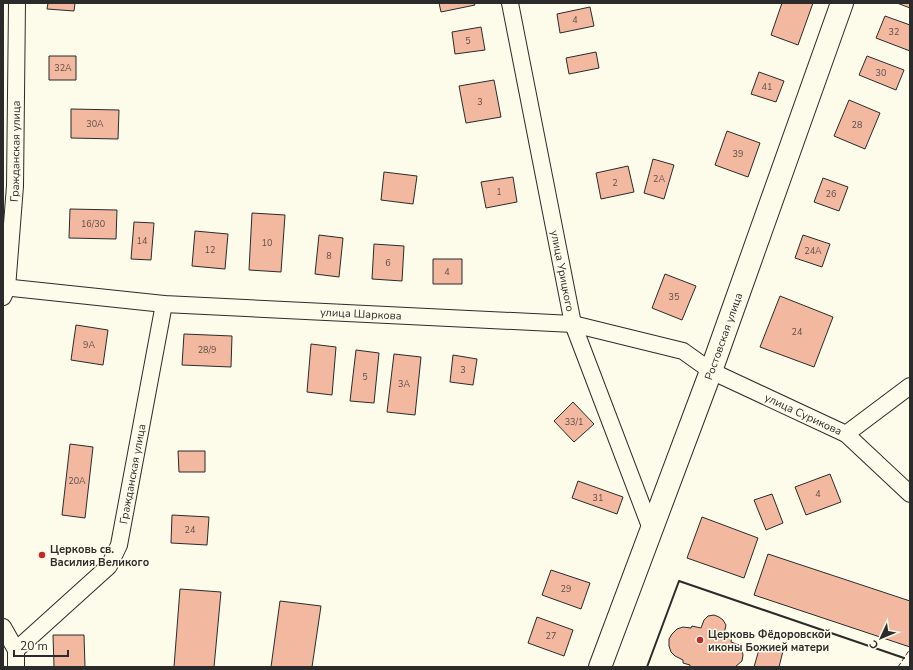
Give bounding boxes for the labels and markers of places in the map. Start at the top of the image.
place label: Церковь св. Василия Великого [50,542,149,570]
marker: Церковь св. Василия Великого [37,550,47,560]
place label: Церковь Фёдоровской иконы Божией матери [708,627,831,655]
marker: Церковь Фёдоровской иконы Божией матери [695,635,705,645]

